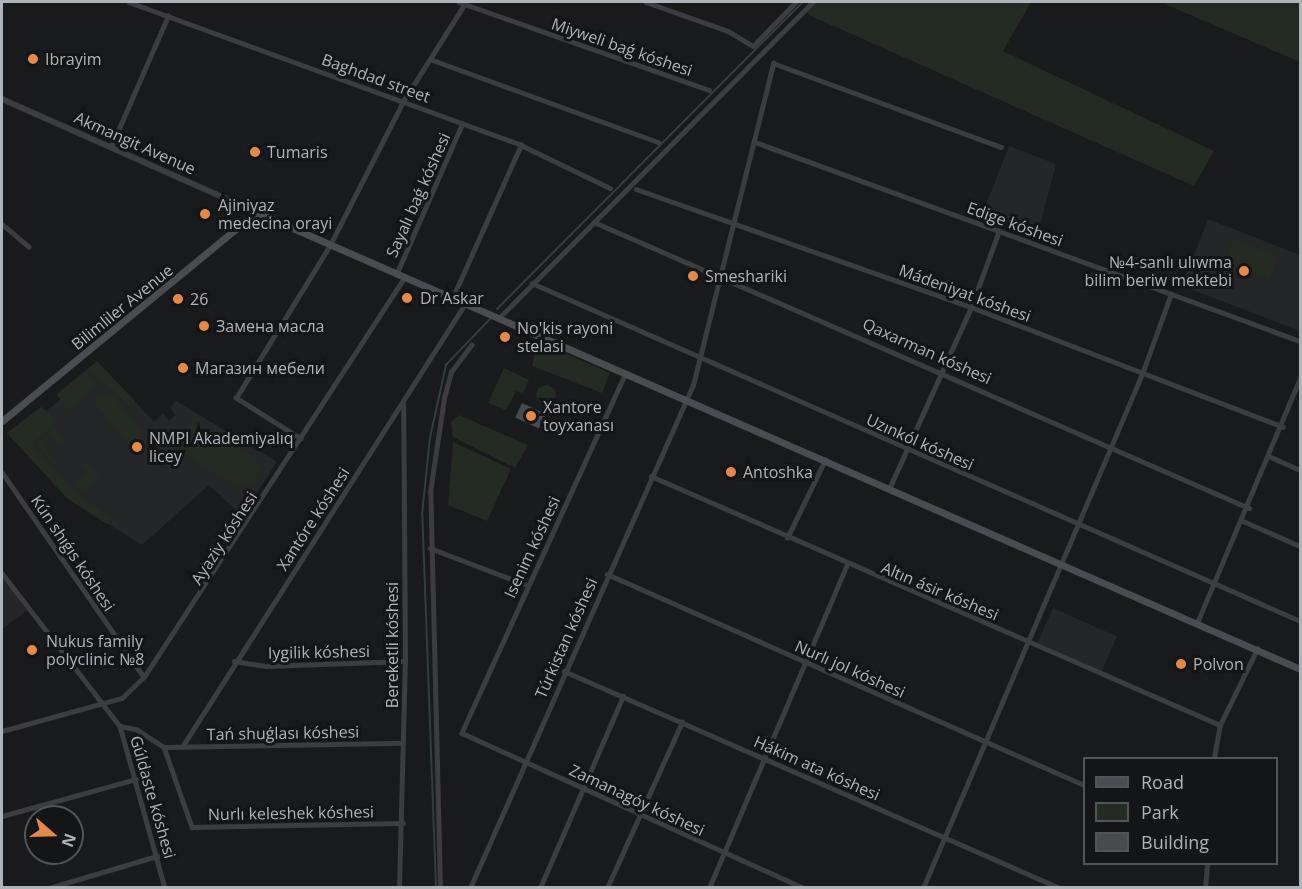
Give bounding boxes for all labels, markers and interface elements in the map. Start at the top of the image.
street label: Miyweli baǵ kóshesi [549,14,695,80]
place label: Ibrayim [45,49,102,69]
street label: Baghdad street [319,50,433,106]
marker: Ibrayim [26,52,40,66]
street label: Akmangit Avenue [72,108,198,178]
street label: Sayalı baǵ kóshesi [382,130,454,260]
place label: Tumaris [267,142,328,162]
marker: Tumaris [248,145,262,159]
place label: Ajiniyaz medecina orayi [218,195,332,233]
street label: Edige kóshesi [964,198,1066,250]
marker: Ajiniyaz medecina orayi [196,205,214,223]
place label: №4-sanlı ulıwma bilim beriw mektebi [1084,252,1232,290]
street label: Bilimliler Avenue [67,260,177,354]
street label: Mádeniyat kóshesi [897,260,1033,326]
marker: №4-sanlı ulıwma bilim beriw mektebi [1237,264,1251,278]
place label: Smeshariki [705,266,787,286]
marker: Smeshariki [686,269,700,283]
place label: Dr Askar [420,288,484,308]
place label: 26 [190,289,208,309]
marker: Dr Askar [398,289,416,307]
marker: 26 [171,292,185,306]
street label: Qaxarman kóshesi [860,314,994,388]
place label: Замена масла [216,316,324,336]
place label: No'kis rayoni stelasi [517,318,613,356]
marker: Замена масла [197,319,211,333]
marker: No'kis rayoni stelasi [498,330,512,344]
place label: Магазин мебели [195,358,325,378]
marker: Магазин мебели [176,361,190,375]
place label: Xantore toyxanası [543,397,614,435]
marker: Xantore toyxanası [524,409,538,423]
street label: Uzınkól kóshesi [863,410,977,474]
place label: NMPI Akademiyalıq licey [149,428,294,466]
marker: NMPI Akademiyalıq licey [130,440,144,454]
place label: Antoshka [743,462,813,482]
street label: Xantóre kóshesi [273,464,353,574]
marker: Antoshka [724,465,738,479]
street label: Ayaziy kóshesi [187,488,261,588]
street label: Kún shıǵıs kóshesi [27,491,119,615]
street label: Isenim kóshesi [500,493,564,601]
street label: Altın ásir kóshesi [879,558,1001,624]
street label: Túrkistan kóshesi [531,575,601,701]
street label: Bereketli kóshesi [382,582,402,708]
place label: Nukus family polyclinic №8 [46,631,144,669]
street label: Nurlı jol kóshesi [792,636,908,702]
marker: Nukus family polyclinic №8 [23,641,41,659]
street label: Iygilik kóshesi [268,642,370,662]
place label: Polvon [1193,654,1244,674]
marker: Polvon [1174,657,1188,671]
street label: Tań shuǵlası kóshesi [207,722,359,744]
street label: Hákim ata kóshesi [751,732,883,804]
street label: Gúldaste kóshesi [126,733,180,861]
legend [1083,757,1278,865]
street label: Zamanagóy kóshesi [566,760,708,840]
text: Road [1141,770,1184,794]
text: Park [1141,800,1179,824]
street label: Nurlı keleshek kóshesi [208,802,374,824]
north arrow [24,805,84,865]
text: Building [1141,830,1209,854]
text: N [56,831,82,850]

